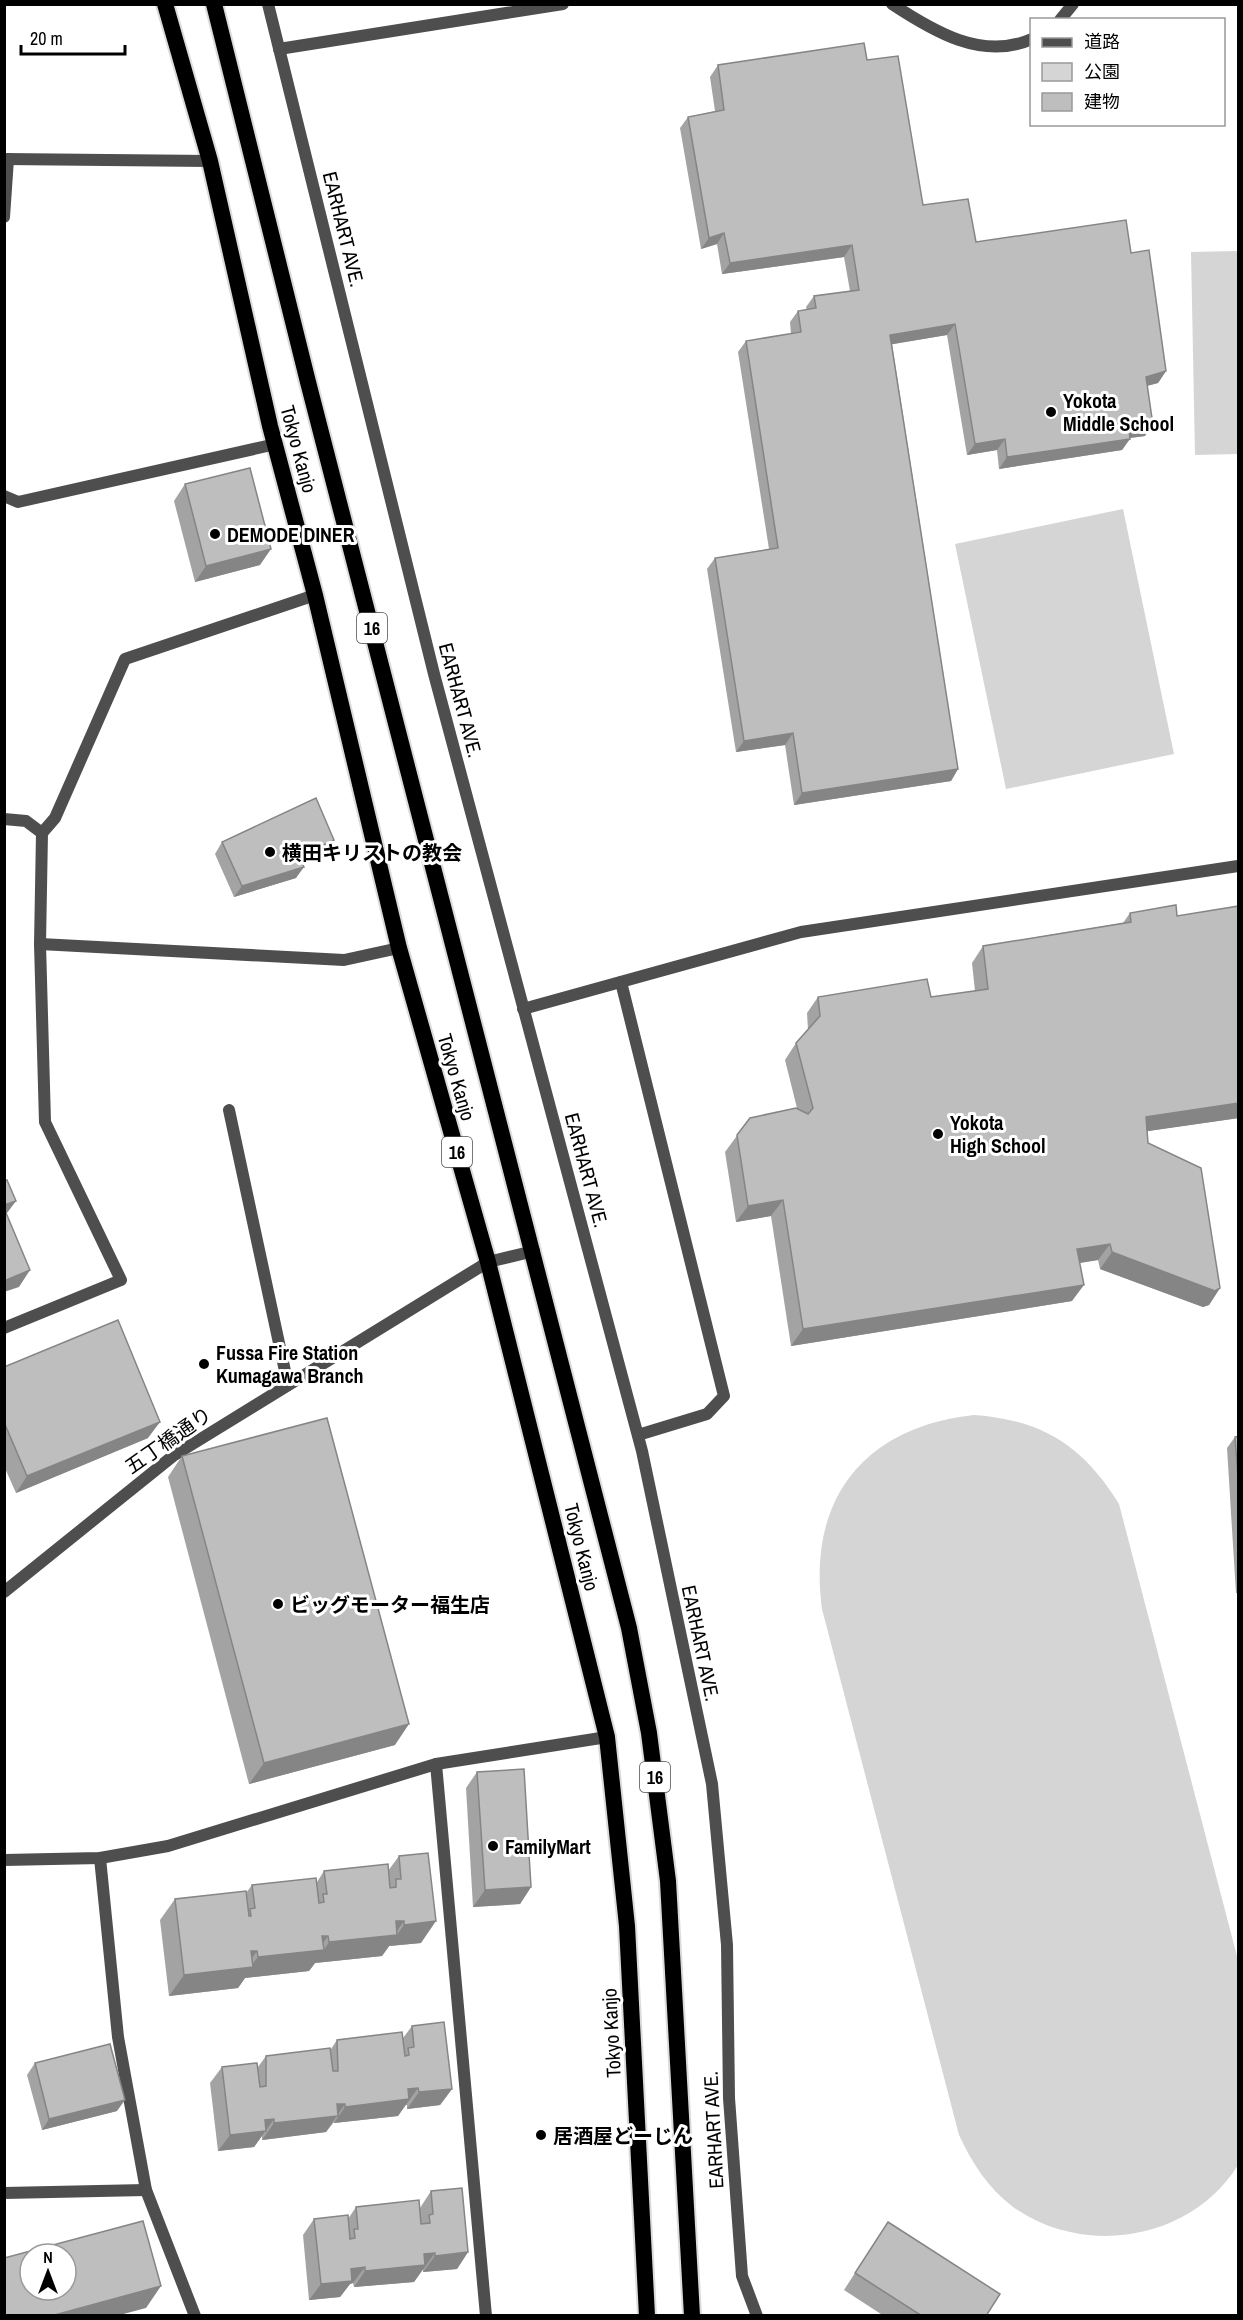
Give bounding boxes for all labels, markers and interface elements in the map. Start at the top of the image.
scale bar [21,18,124,56]
legend [1030,18,1225,126]
text: 20 m [30,26,63,51]
text: 道路 [1084,29,1120,54]
text: 公園 [1084,59,1120,84]
text: 建物 [1084,89,1120,114]
street label: EARHART AVE. [317,169,371,289]
place label: Yokota Middle School [1063,387,1174,437]
street label: Tokyo Kanjo [274,402,324,496]
marker: Yokota Middle School [1044,405,1058,419]
place label: DEMODE DINER [227,521,355,548]
marker: DEMODE DINER [208,527,222,541]
road number: 16 [357,613,387,643]
street label: EARHART AVE. [433,640,489,760]
place label: 横田キリストの教会 [282,839,462,866]
marker: 横田キリストの教会 [263,845,277,859]
street label: Tokyo Kanjo [432,1030,482,1124]
place label: Yokota High School [950,1109,1046,1159]
street label: EARHART AVE. [559,1110,615,1230]
marker: Yokota High School [931,1127,945,1141]
road number: 16 [442,1137,472,1167]
place label: Fussa Fire Station Kumagawa Branch [216,1339,364,1389]
marker: Fussa Fire Station Kumagawa Branch [197,1357,211,1371]
street label: 五丁橋通り [119,1400,217,1480]
street label: Tokyo Kanjo [558,1500,606,1594]
street label: EARHART AVE. [676,1583,726,1703]
place label: ビッグモーター福生店 [290,1591,490,1618]
marker: ビッグモーター福生店 [271,1597,285,1611]
road number: 16 [640,1762,670,1792]
place label: FamilyMart [505,1833,591,1860]
marker: FamilyMart [486,1839,500,1853]
street label: Tokyo Kanjo [595,1988,627,2078]
street label: EARHART AVE. [696,2071,730,2189]
place label: 居酒屋どーじん [553,2122,693,2149]
marker: 居酒屋どーじん [534,2128,548,2142]
north arrow [18,2242,78,2302]
text: N [43,2246,53,2268]

